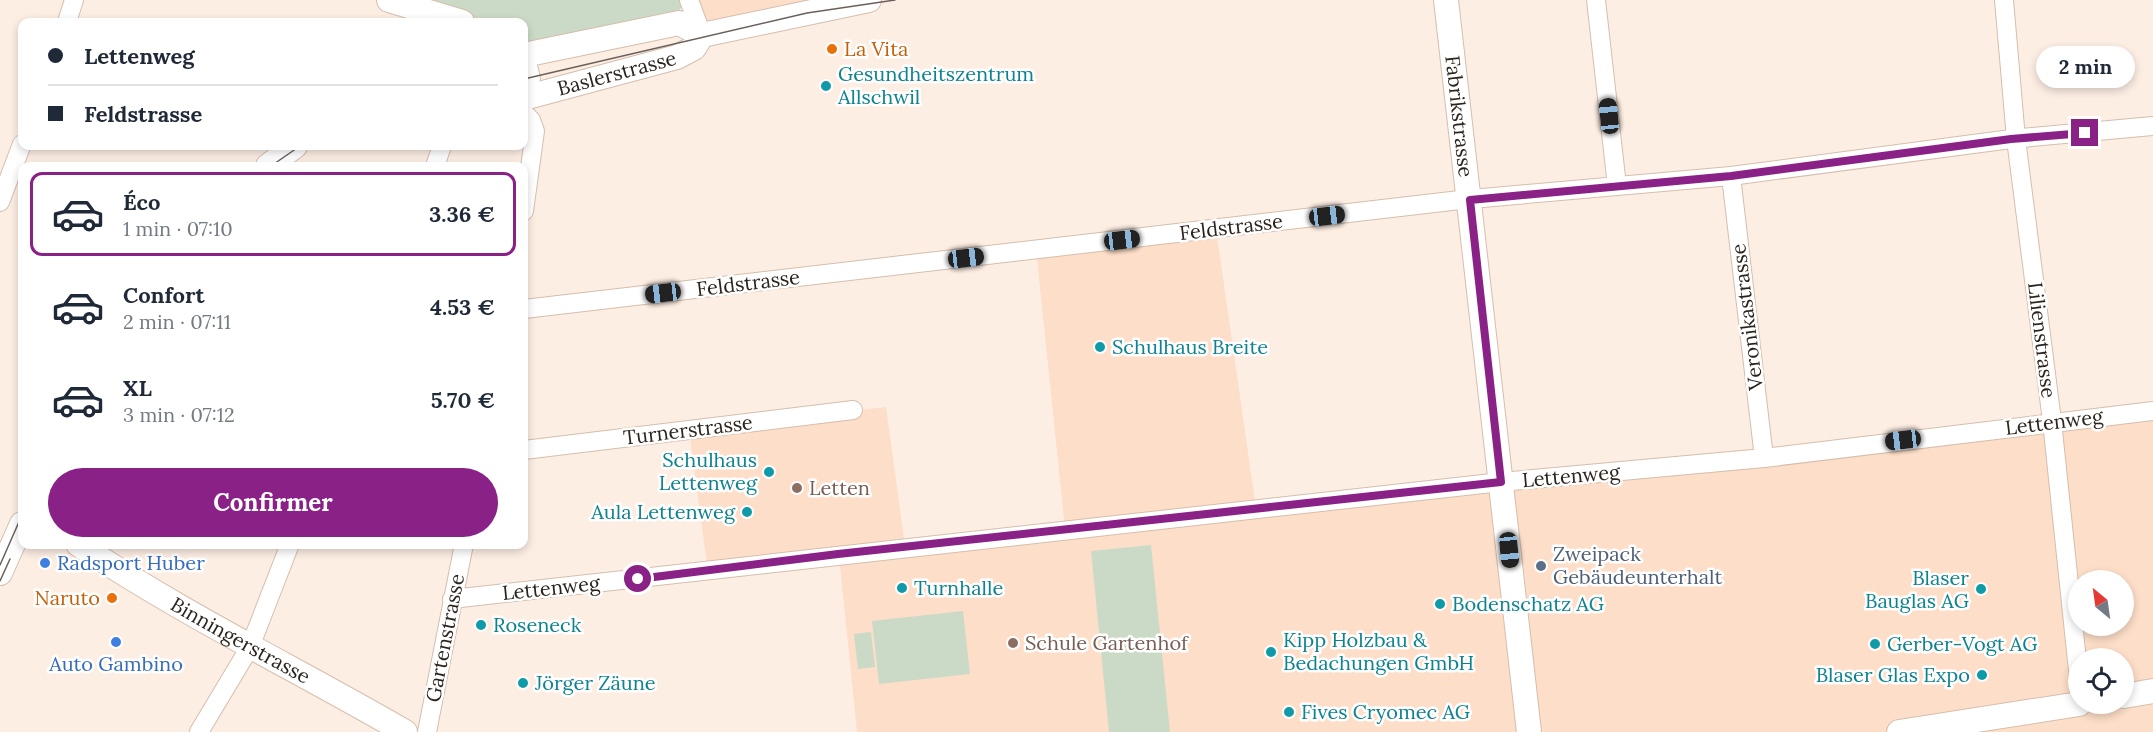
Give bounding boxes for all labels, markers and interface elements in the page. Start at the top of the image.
place label: La Vita [844,36,908,61]
text: Lettenweg [84,42,195,70]
marker: La Vita [825,42,839,56]
street label: Baslerstrasse [554,45,679,101]
callout: 2 min [2036,46,2134,88]
street label: Fabrikstrasse [1440,54,1479,179]
text: 2 min [2059,54,2112,79]
place label: Gesundheitszentrum Allschwil [837,61,1034,109]
marker: Gesundheitszentrum Allschwil [819,79,833,93]
car [1598,97,1620,135]
text: Feldstrasse [84,100,202,128]
route end [2071,119,2098,146]
icon: car [51,187,105,241]
text: Éco [123,188,160,216]
text: 3.36 € [429,200,495,228]
car [1308,205,1346,227]
street label: Feldstrasse [1178,208,1284,245]
text: 1 min · 07:10 [123,216,233,241]
car [1103,229,1141,251]
street label: Veronikastrasse [1725,242,1768,393]
car [947,247,985,269]
street label: Feldstrasse [695,264,801,301]
icon: car [51,280,105,334]
text: Confort [123,281,205,309]
street label: Lilienstrasse [2023,281,2062,399]
car [644,282,682,304]
text: 4.53 € [430,293,495,321]
text: 2 min · 07:11 [123,309,231,334]
place label: Schulhaus Breite [1112,334,1268,359]
marker: Schulhaus Breite [1093,340,1107,354]
icon: car [51,373,105,427]
text: XL [123,374,152,402]
text: 5.70 € [431,386,495,414]
text: 3 min · 07:12 [123,402,235,427]
street label: Lettenweg [2004,403,2105,440]
street label: Turnerstrasse [622,409,754,450]
car [1884,429,1922,451]
place label: Schulhaus Lettenweg [659,447,758,495]
street label: Lettenweg [1521,459,1622,492]
marker: Schulhaus Lettenweg [762,465,776,479]
button: Confirmer [48,468,498,537]
place label: Letten [809,475,870,500]
marker: Letten [790,481,804,495]
place label: Aula Lettenweg [590,499,736,524]
marker: Aula Lettenweg [740,505,754,519]
car [1498,531,1520,569]
place label: Zweipack Gebäudeunterhalt [1553,541,1722,589]
place label: Radsport Huber [57,550,205,575]
marker: Radsport Huber [38,556,52,570]
marker: Zweipack Gebäudeunterhalt [1534,559,1548,573]
route start [624,565,651,592]
place label: Blaser Bauglas AG [1865,565,1969,613]
street label: Lettenweg [501,570,602,605]
north arrow [2068,570,2134,636]
map controls [2068,570,2134,714]
street label: Gartenstrasse [420,571,469,704]
place label: Turnhalle [914,575,1003,600]
marker: Turnhalle [895,581,909,595]
marker: Blaser Bauglas AG [1974,582,1988,596]
place label: Naruto [35,585,100,610]
marker: Naruto [105,591,119,605]
street label: Binningerstrasse [166,591,315,689]
place label: Bodenschatz AG [1452,591,1604,616]
marker: Bodenschatz AG [1433,597,1447,611]
place label: Roseneck [493,612,582,637]
marker: Roseneck [474,618,488,632]
place label: Kipp Holzbau & Bedachungen GmbH [1283,627,1474,675]
place label: Schule Gartenhof [1025,630,1189,655]
place label: Gerber-Vogt AG [1887,631,2037,656]
marker: Auto Gambino [109,635,123,649]
marker: Schule Gartenhof [1006,636,1020,650]
marker: Gerber-Vogt AG [1868,637,1882,651]
marker: Kipp Holzbau & Bedachungen GmbH [1264,645,1278,659]
button: locate [2068,648,2134,714]
place label: Auto Gambino [48,651,183,676]
place label: Blaser Glas Expo [1816,662,1970,687]
marker: Blaser Glas Expo [1975,668,1989,682]
place label: Jörger Zäune [534,670,656,695]
marker: Jörger Zäune [516,676,530,690]
place label: Fives Cryomec AG [1301,699,1470,724]
marker: Fives Cryomec AG [1282,705,1296,719]

